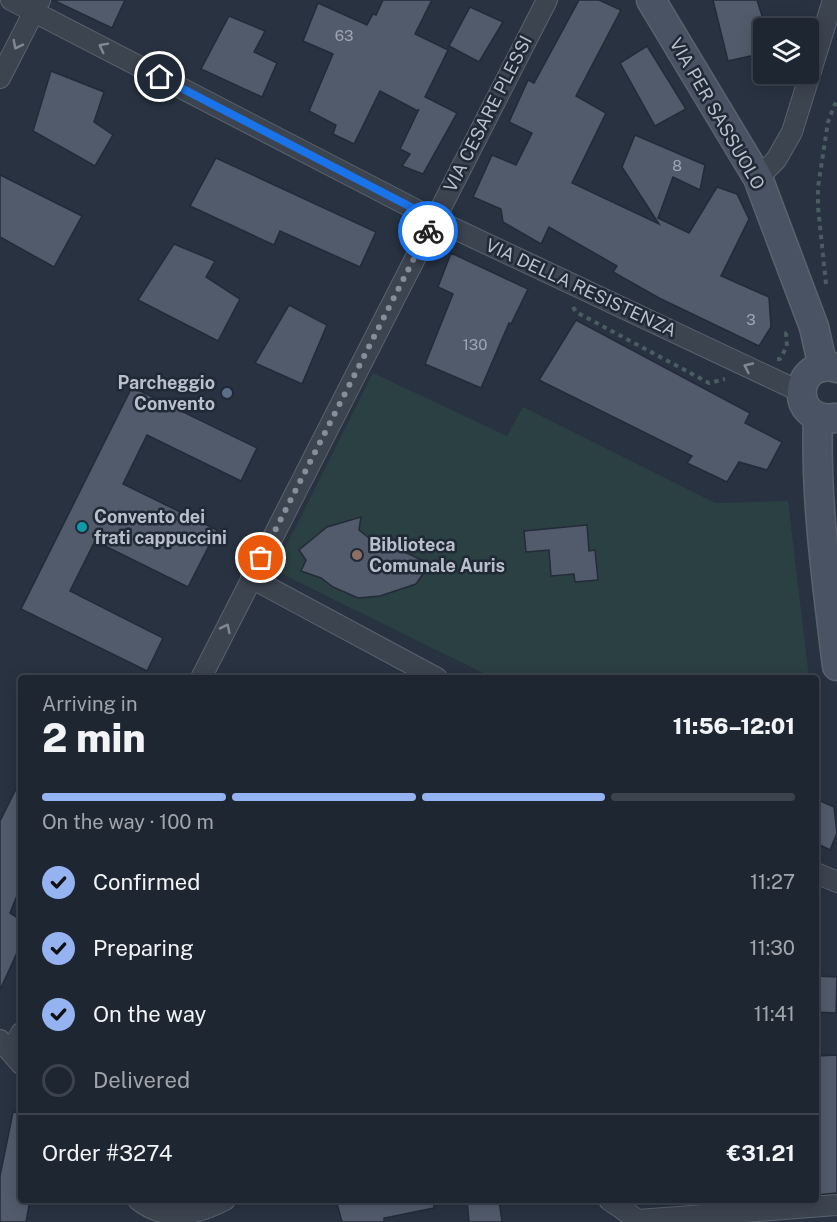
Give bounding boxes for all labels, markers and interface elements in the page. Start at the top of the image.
map controls [753,18,819,84]
button: layers [753,18,819,84]
house number: 63 [335,27,353,44]
street label: VIA CESARE PLESSI [439,32,536,195]
street label: VIA PER SASSUOLO [666,34,769,193]
one-way arrow [13,39,24,49]
one-way arrow [99,43,110,54]
pin [134,51,185,102]
icon: home [143,60,176,93]
house number: 8 [672,157,682,174]
courier [398,201,458,261]
icon: bike [412,215,445,248]
street label: VIA DELLA RESISTENZA [482,234,680,341]
house number: 3 [746,311,756,328]
house number: 130 [463,336,487,353]
one-way arrow [744,363,755,375]
place label: Parcheggio Convento [118,372,215,414]
marker: Parcheggio Convento [220,386,234,400]
place label: Convento dei frati cappuccini [94,506,227,548]
marker: Convento dei frati cappuccini [75,520,89,534]
pin [235,532,286,583]
place label: Biblioteca Comunale Auris [369,534,505,576]
icon: bag [244,541,277,574]
marker: Biblioteca Comunale Auris [350,548,364,562]
one-way arrow [218,624,230,635]
text: Arriving in [42,692,137,716]
text: 11:56–12:01 [673,713,795,739]
text: 2 min [42,715,146,761]
text: On the way · 100 m [42,810,214,834]
icon: check [42,866,75,899]
text: Confirmed [93,869,200,895]
text: 11:27 [750,870,795,894]
icon: check [42,932,75,965]
text: Preparing [93,935,194,961]
text: 11:30 [750,936,795,960]
icon: check [42,998,75,1031]
text: On the way [93,1001,206,1027]
text: 11:41 [754,1002,795,1026]
text: Delivered [93,1067,190,1093]
text: Order #3274 [42,1140,173,1166]
text: €31.21 [727,1140,795,1166]

